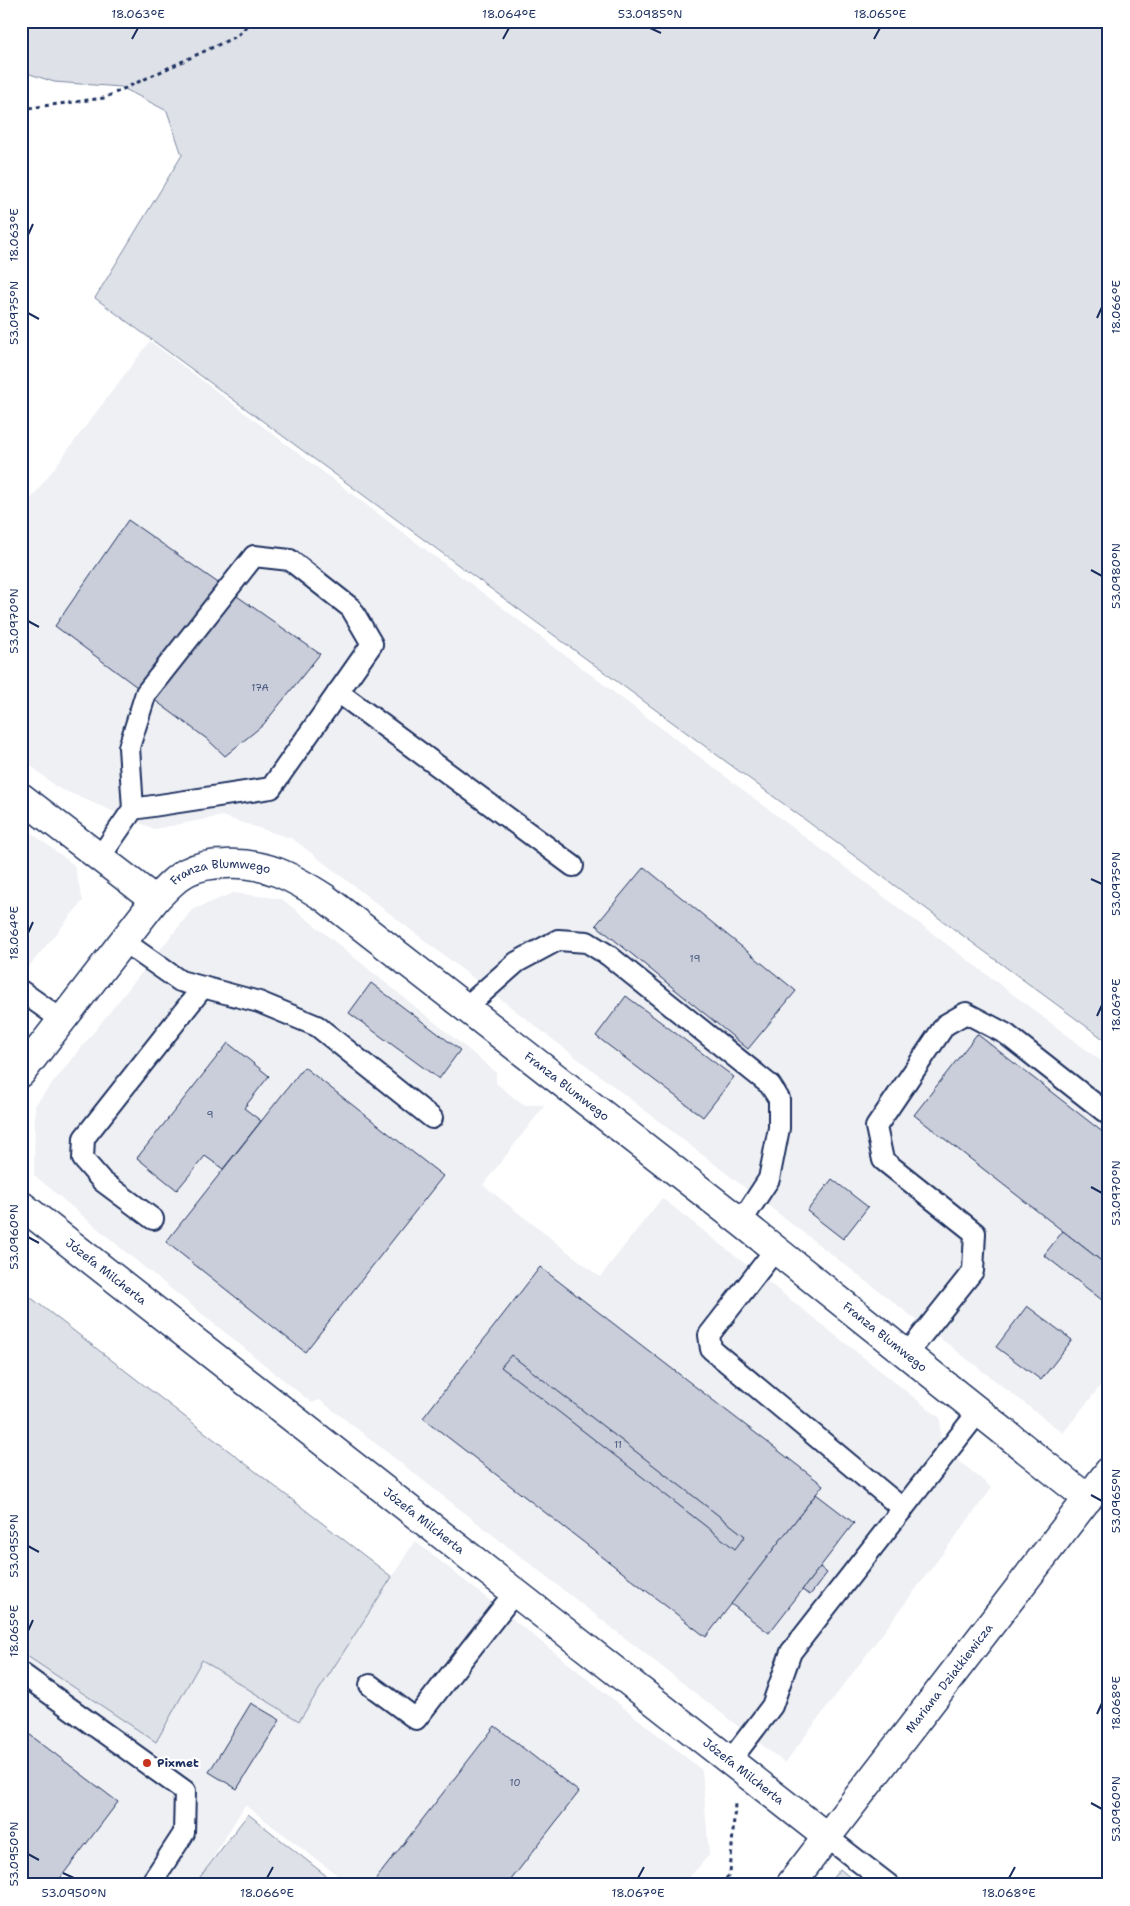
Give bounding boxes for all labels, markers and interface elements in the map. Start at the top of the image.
text: 18.063°E [111,6,165,22]
text: 18.064°E [482,6,536,22]
text: 53.0985°N [618,6,682,22]
text: 18.065°E [854,6,906,22]
text: 18.063°E [6,208,22,262]
text: 18.066°E [1108,280,1124,334]
text: 53.0975°N [6,281,22,345]
text: 53.0980°N [1108,543,1124,609]
text: 53.0970°N [6,588,22,654]
house number: 17A [251,681,269,694]
text: 53.0975°N [1108,852,1124,916]
street label: Franza Blumwego [167,856,273,889]
text: 18.064°E [6,906,22,960]
house number: 19 [690,952,700,965]
text: 18.067°E [1108,979,1124,1031]
street label: Franza Blumwego [521,1048,613,1124]
house number: 9 [207,1108,214,1121]
text: 53.0970°N [1108,1160,1124,1226]
text: 53.0960°N [6,1204,22,1270]
street label: Józefa Milcherta [62,1235,150,1309]
street label: Franza Blumwego [840,1298,930,1375]
house number: 11 [614,1438,622,1451]
text: 53.0965°N [1108,1469,1124,1533]
street label: Józefa Milcherta [380,1484,468,1558]
text: 53.0955°N [6,1514,22,1578]
text: 18.065°E [6,1605,22,1657]
street label: Mariana Dziatkiewicza [902,1620,997,1736]
text: 18.068°E [1108,1676,1124,1730]
street label: Józefa Milcherta [700,1735,788,1809]
place label: Pixmet [157,1755,199,1771]
marker: Pixmet [141,1757,153,1769]
house number: 10 [510,1776,520,1789]
text: 53.0960°N [1108,1776,1124,1842]
text: 53.0950°N [6,1822,22,1886]
text: 53.0950°N [42,1885,106,1901]
text: 18.066°E [240,1885,294,1901]
text: 18.067°E [612,1885,664,1901]
text: 18.068°E [982,1885,1036,1901]

